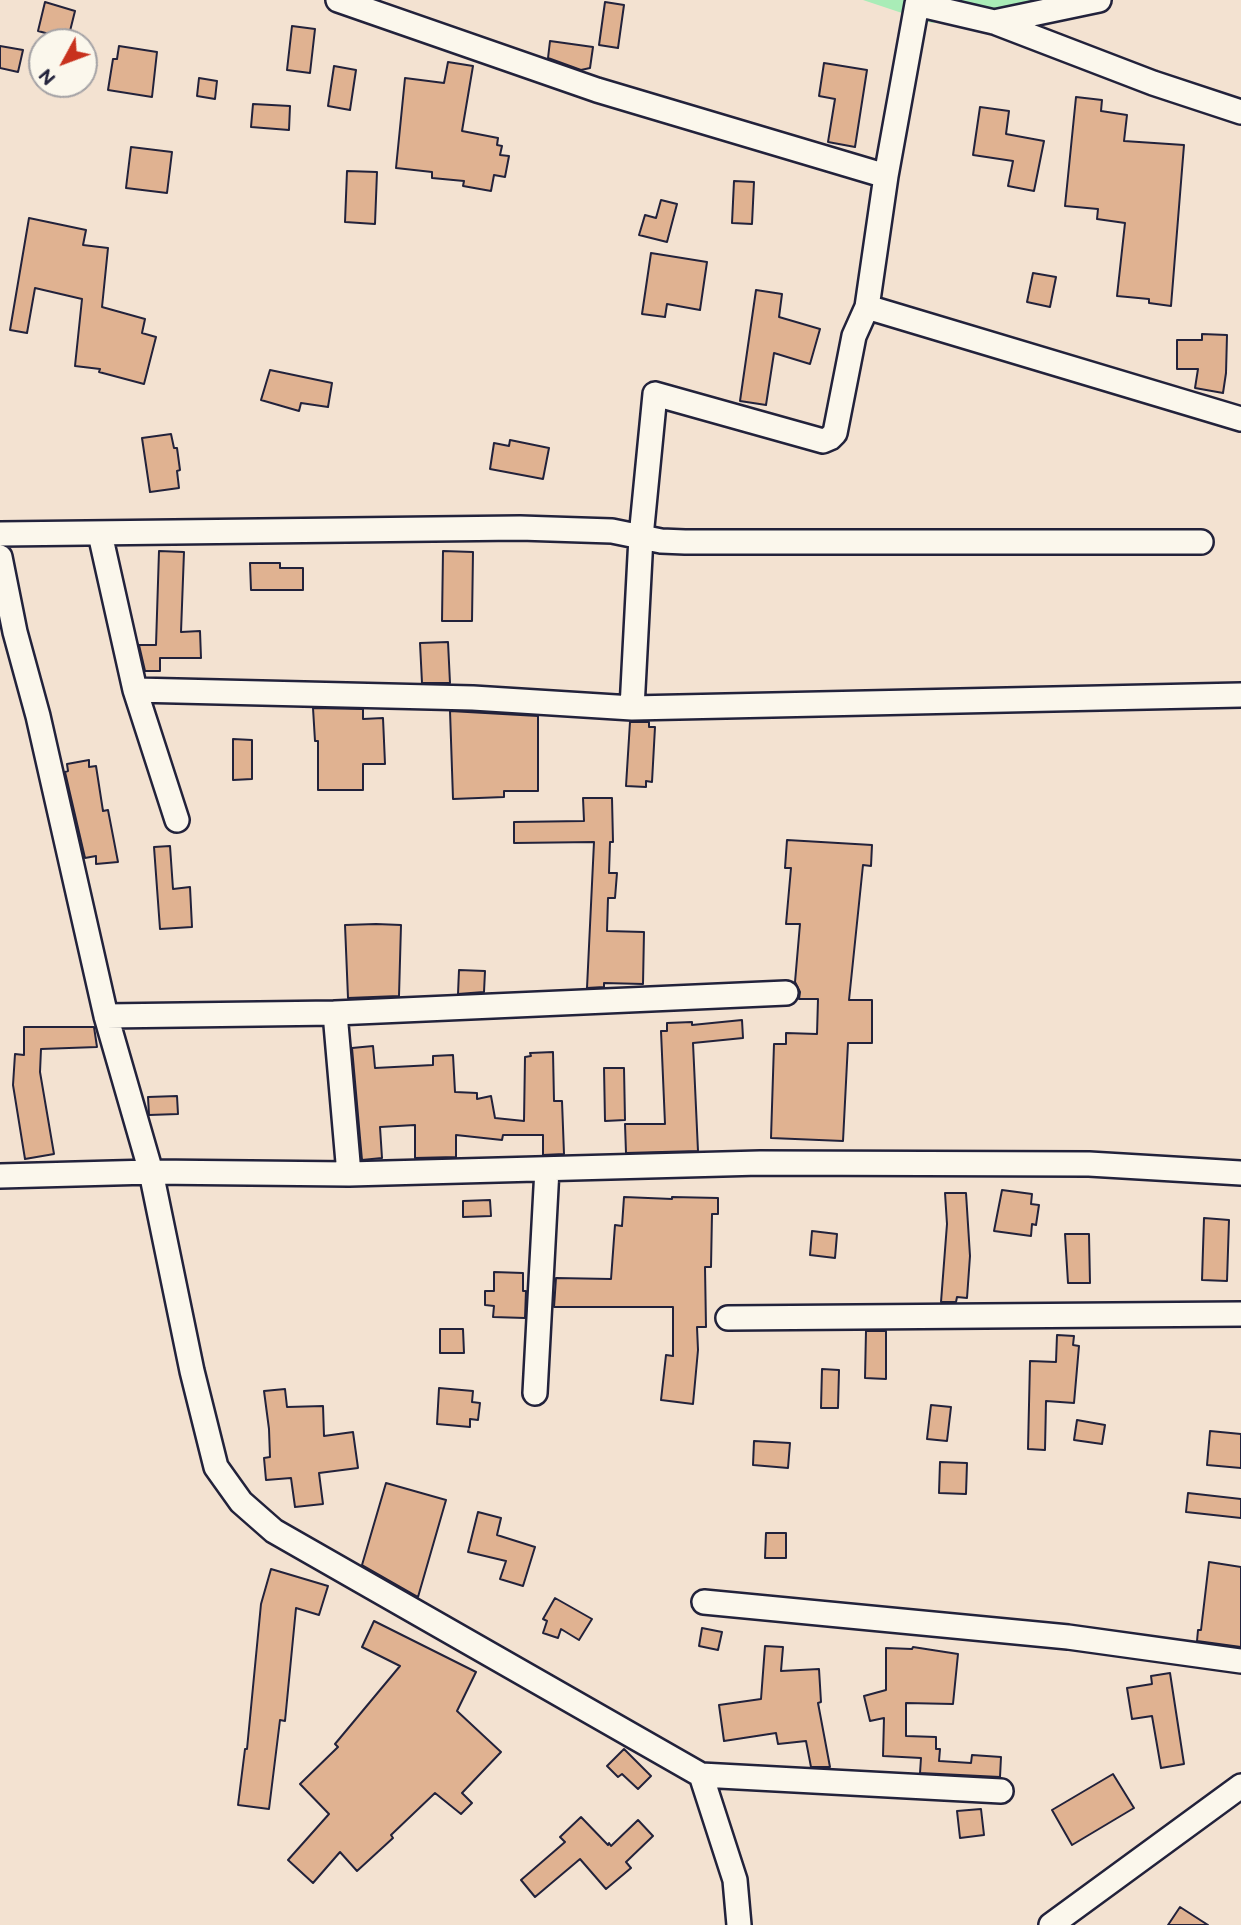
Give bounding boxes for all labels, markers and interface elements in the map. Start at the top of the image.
north arrow [28,28,98,98]
text: N [35,63,62,89]

